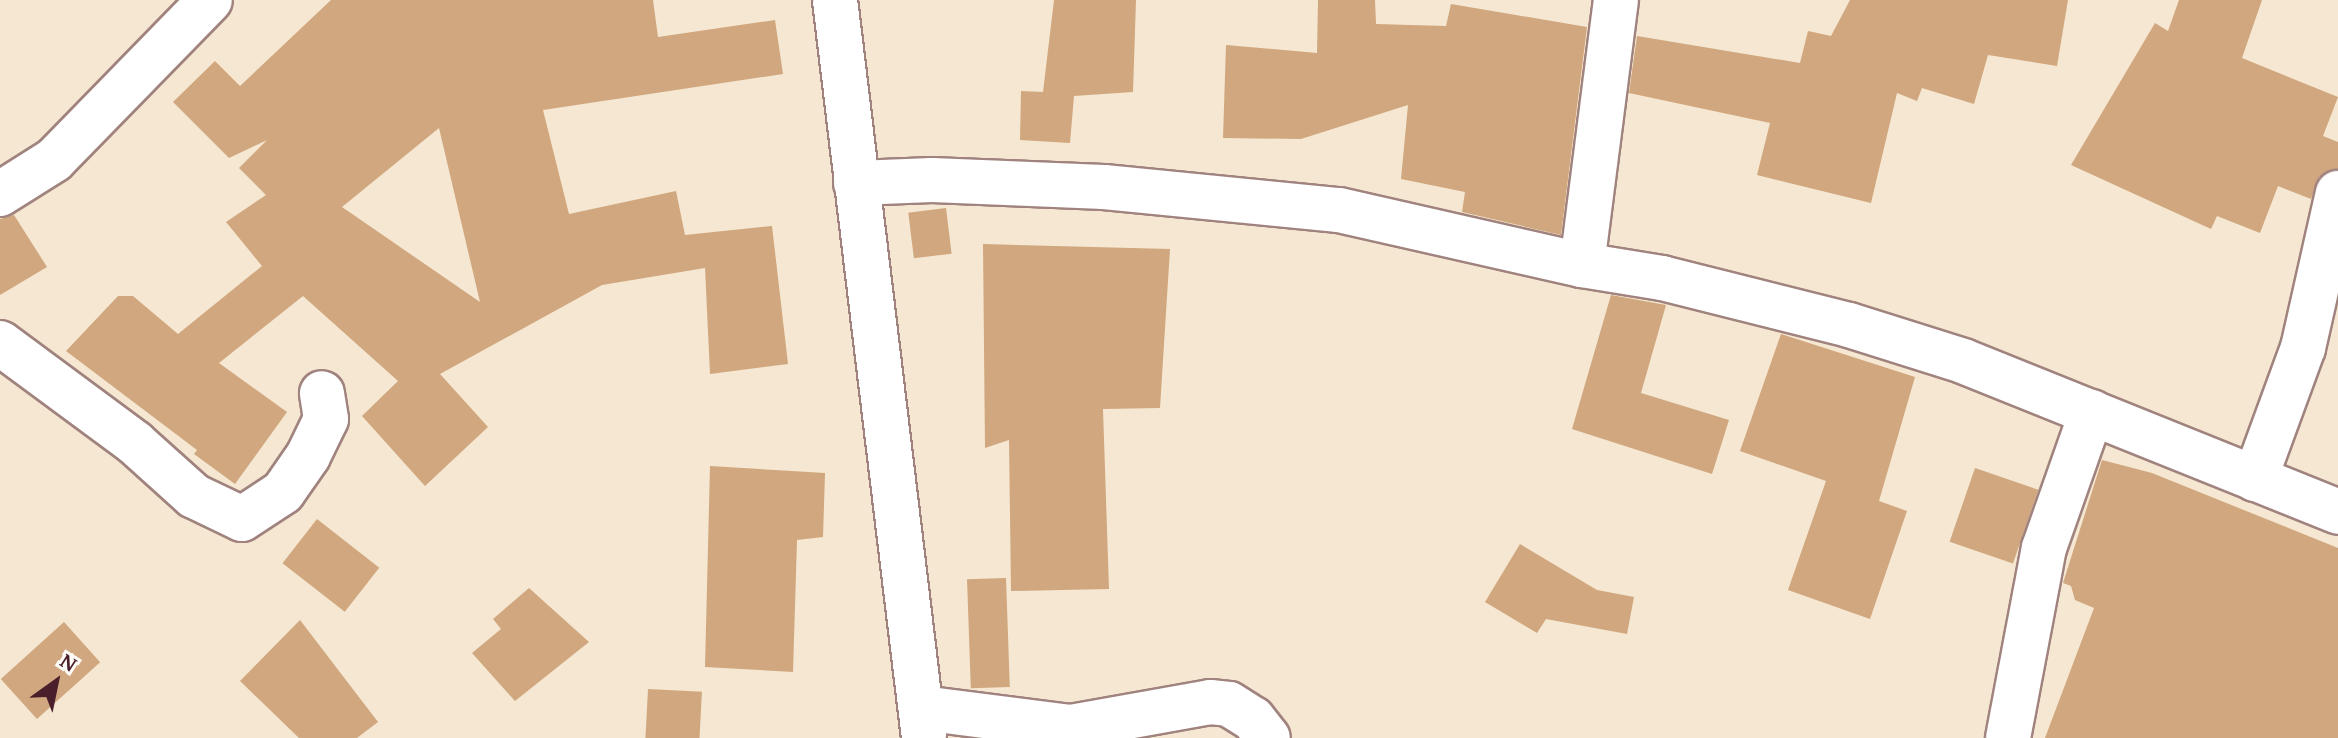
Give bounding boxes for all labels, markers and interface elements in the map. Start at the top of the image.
north arrow [16,642,96,722]
text: N [54,644,84,679]

